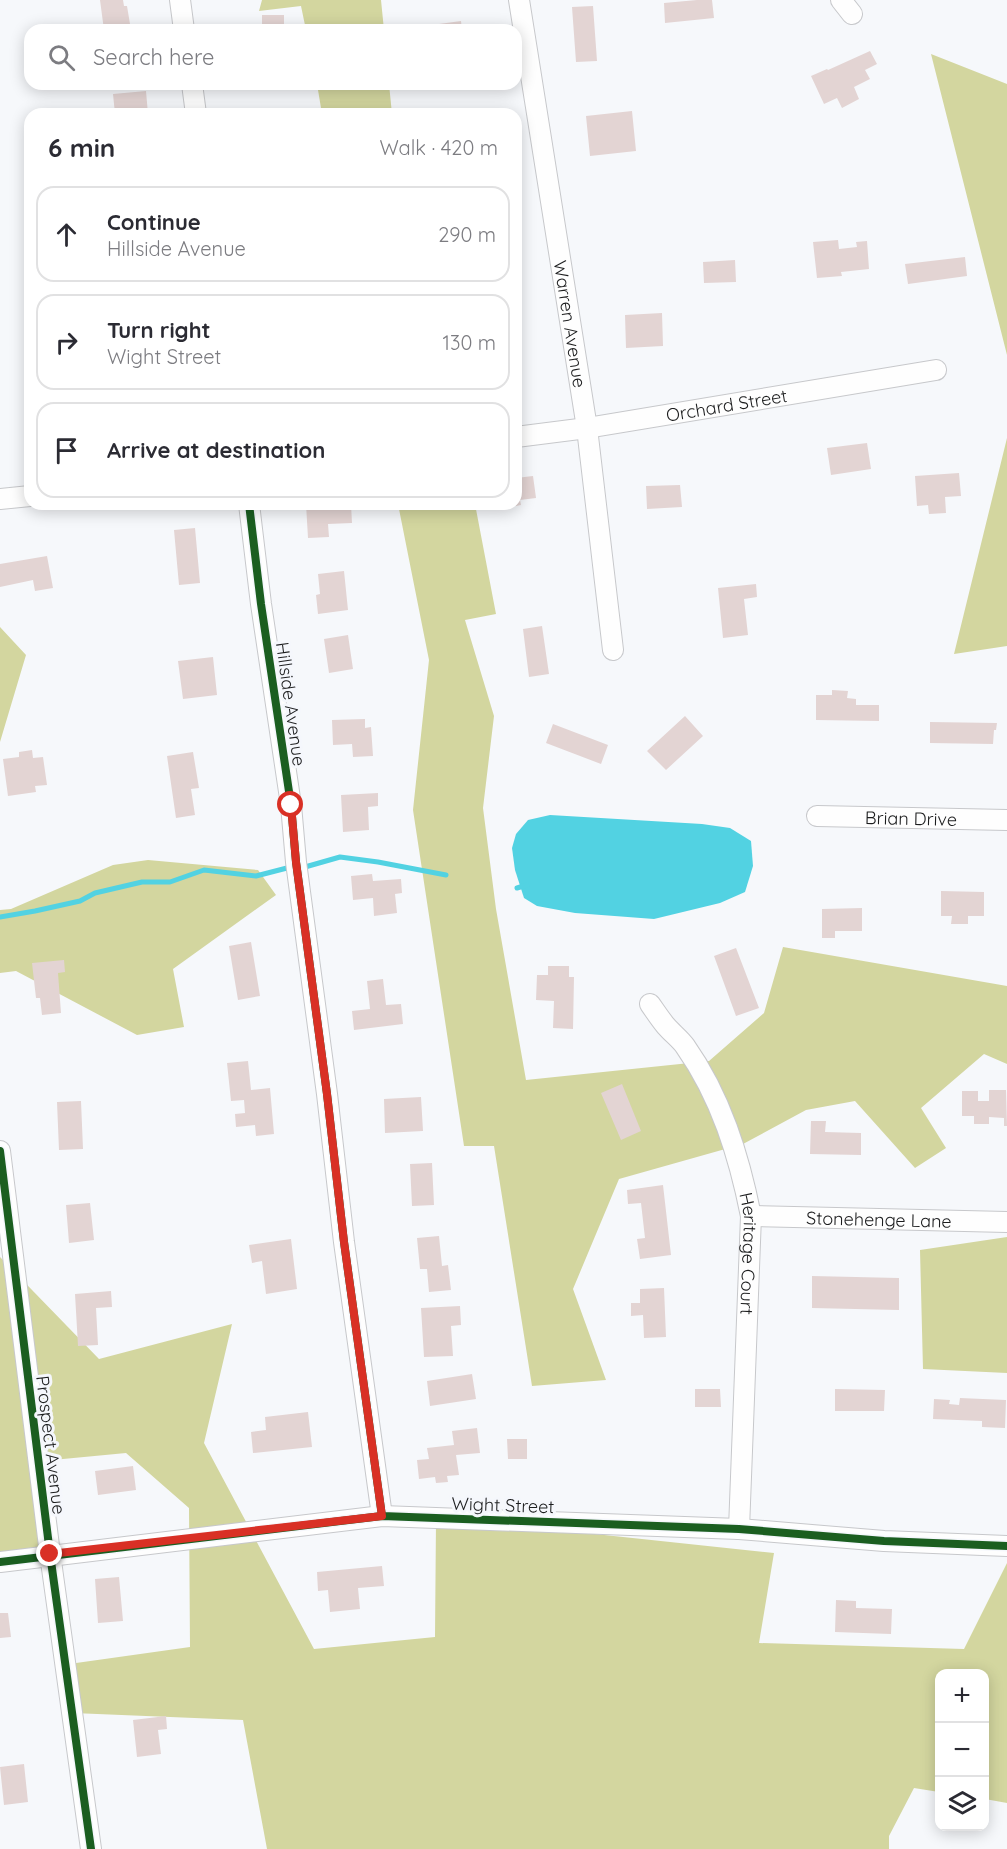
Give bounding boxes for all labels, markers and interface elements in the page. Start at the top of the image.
search box [24,24,522,90]
icon: search [45,41,78,74]
text: Search here [93,43,214,71]
text: 6 min [48,131,115,164]
text: Walk · 420 m [379,135,498,160]
text: Continue [107,208,201,236]
icon: ahead [50,218,83,251]
text: 290 m [438,222,496,247]
text: Hillside Avenue [107,236,246,261]
street label: Warren Avenue [549,259,592,389]
text: Turn right [107,316,211,344]
icon: right [50,326,83,359]
text: 130 m [443,330,496,355]
text: Wight Street [107,344,221,369]
street label: Orchard Street [664,383,789,426]
icon: arrive [50,434,83,467]
text: Arrive at destination [107,436,325,464]
street label: Hillside Avenue [271,641,311,767]
route start [277,791,303,817]
street label: Brian Drive [865,806,957,830]
street label: Heritage Court [735,1190,763,1315]
street label: Stonehenge Lane [806,1206,952,1232]
street label: Prospect Avenue [31,1374,71,1516]
street label: Wight Street [451,1492,555,1518]
route end [36,1540,62,1566]
map controls [935,1669,989,1831]
button: + [935,1669,989,1723]
button: − [935,1723,989,1777]
button: layers [935,1777,989,1831]

